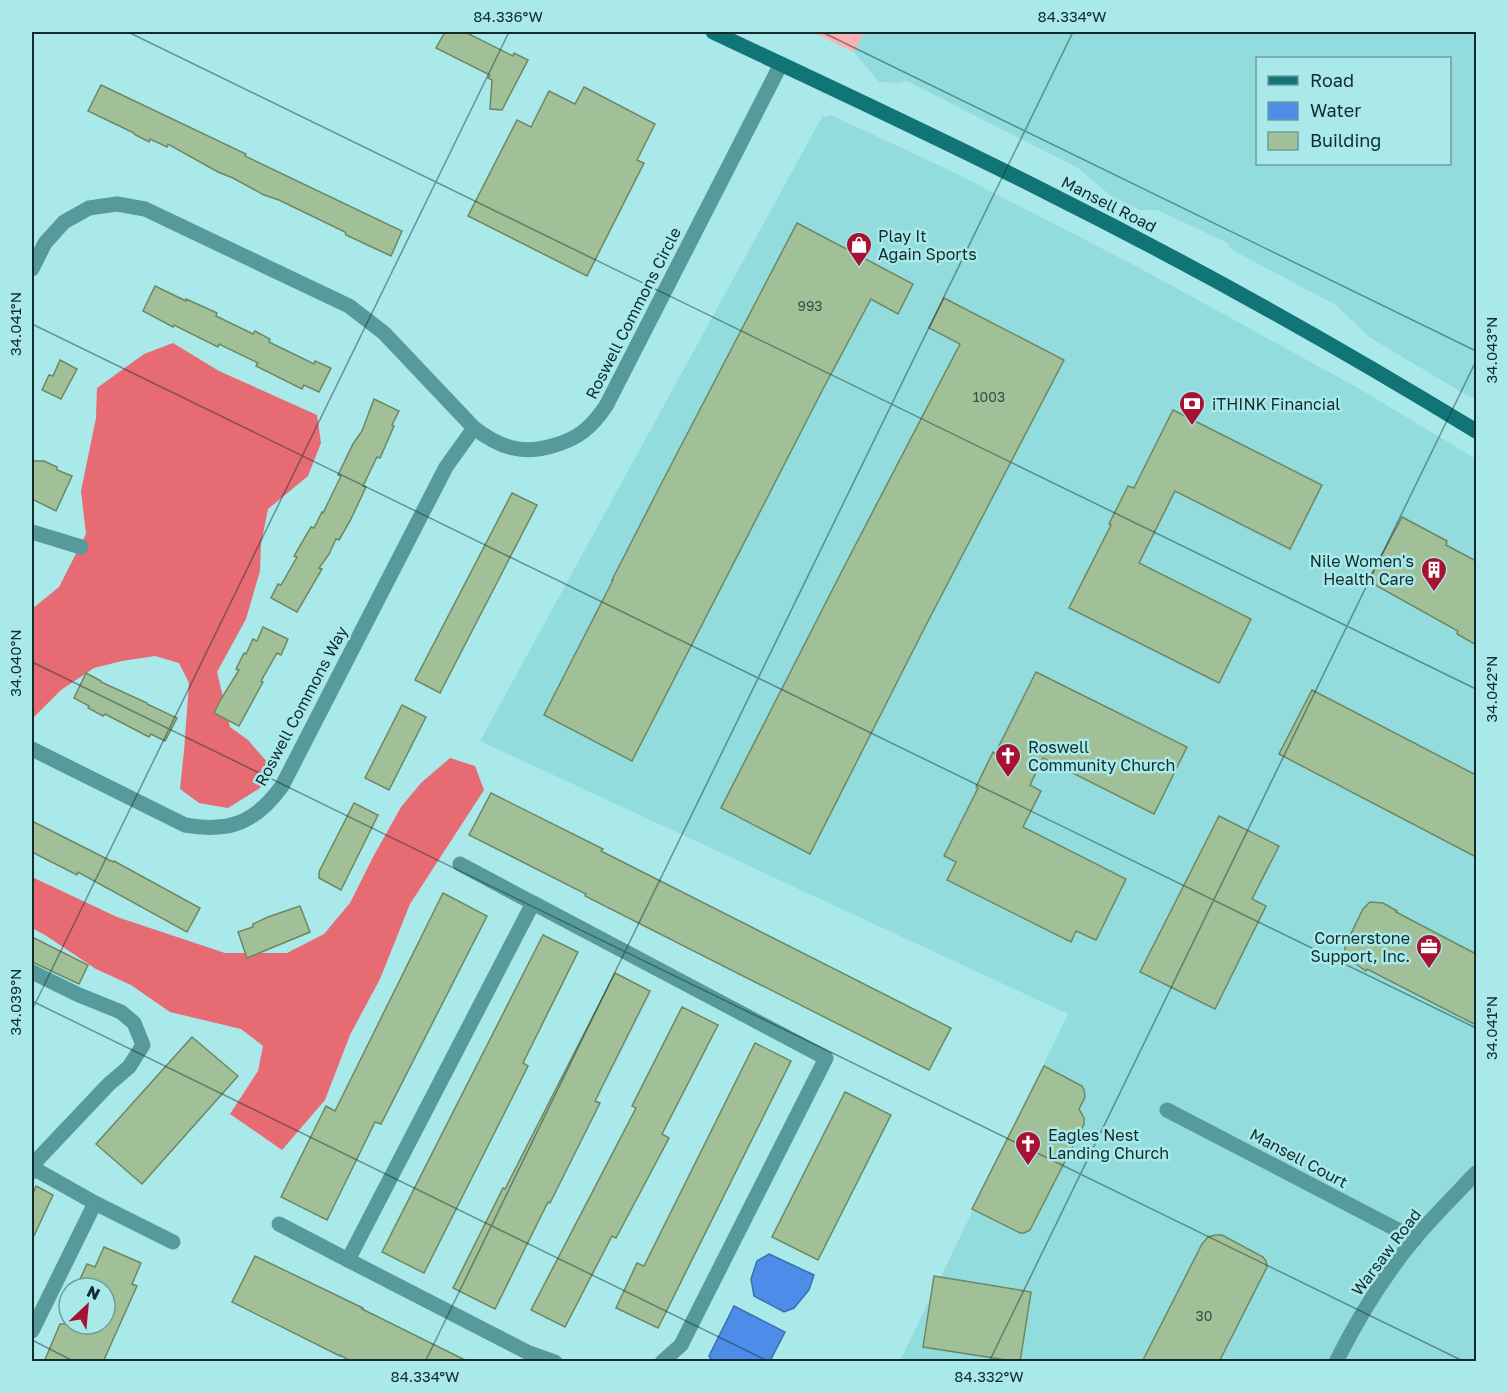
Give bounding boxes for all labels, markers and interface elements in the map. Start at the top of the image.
text: 84.336°W [473,7,543,25]
text: 84.334°W [1037,7,1107,25]
legend [1256,57,1451,165]
text: Road [1310,69,1354,91]
text: Water [1310,99,1361,121]
text: Building [1310,129,1381,151]
street label: Mansell Road [1058,172,1160,236]
street label: Roswell Commons Circle [581,224,685,402]
place label: Play It Again Sports [878,226,977,264]
shop icon: Play It Again Sports [844,230,874,268]
text: 34.041°N [6,292,24,356]
house number: 993 [797,297,823,314]
text: 34.043°N [1482,317,1500,383]
house number: 1003 [973,388,1005,405]
bank icon: iTHINK Financial [1177,389,1207,427]
place label: iTHINK Financial [1212,394,1340,414]
place label: Nile Women's Health Care [1310,551,1414,589]
building icon: Nile Women's Health Care [1419,555,1449,593]
street label: Roswell Commons Way [250,623,352,789]
text: 34.040°N [6,629,24,697]
text: 34.042°N [1482,656,1500,722]
place label: Roswell Community Church [1028,737,1175,775]
church icon: Roswell Community Church [993,741,1023,779]
place label: Cornerstone Support, Inc. [1310,928,1410,966]
office icon: Cornerstone Support, Inc. [1414,932,1444,970]
text: 34.039°N [6,969,24,1035]
text: 34.041°N [1482,996,1500,1060]
street label: Mansell Court [1247,1124,1351,1192]
place label: Eagles Nest Landing Church [1048,1125,1169,1163]
church icon: Eagles Nest Landing Church [1013,1129,1043,1167]
street label: Warsaw Road [1347,1205,1425,1299]
north arrow [57,1276,117,1336]
text: N [84,1281,103,1304]
house number: 30 [1196,1307,1212,1324]
text: 84.334°W [390,1367,460,1385]
text: 84.332°W [954,1367,1024,1385]

